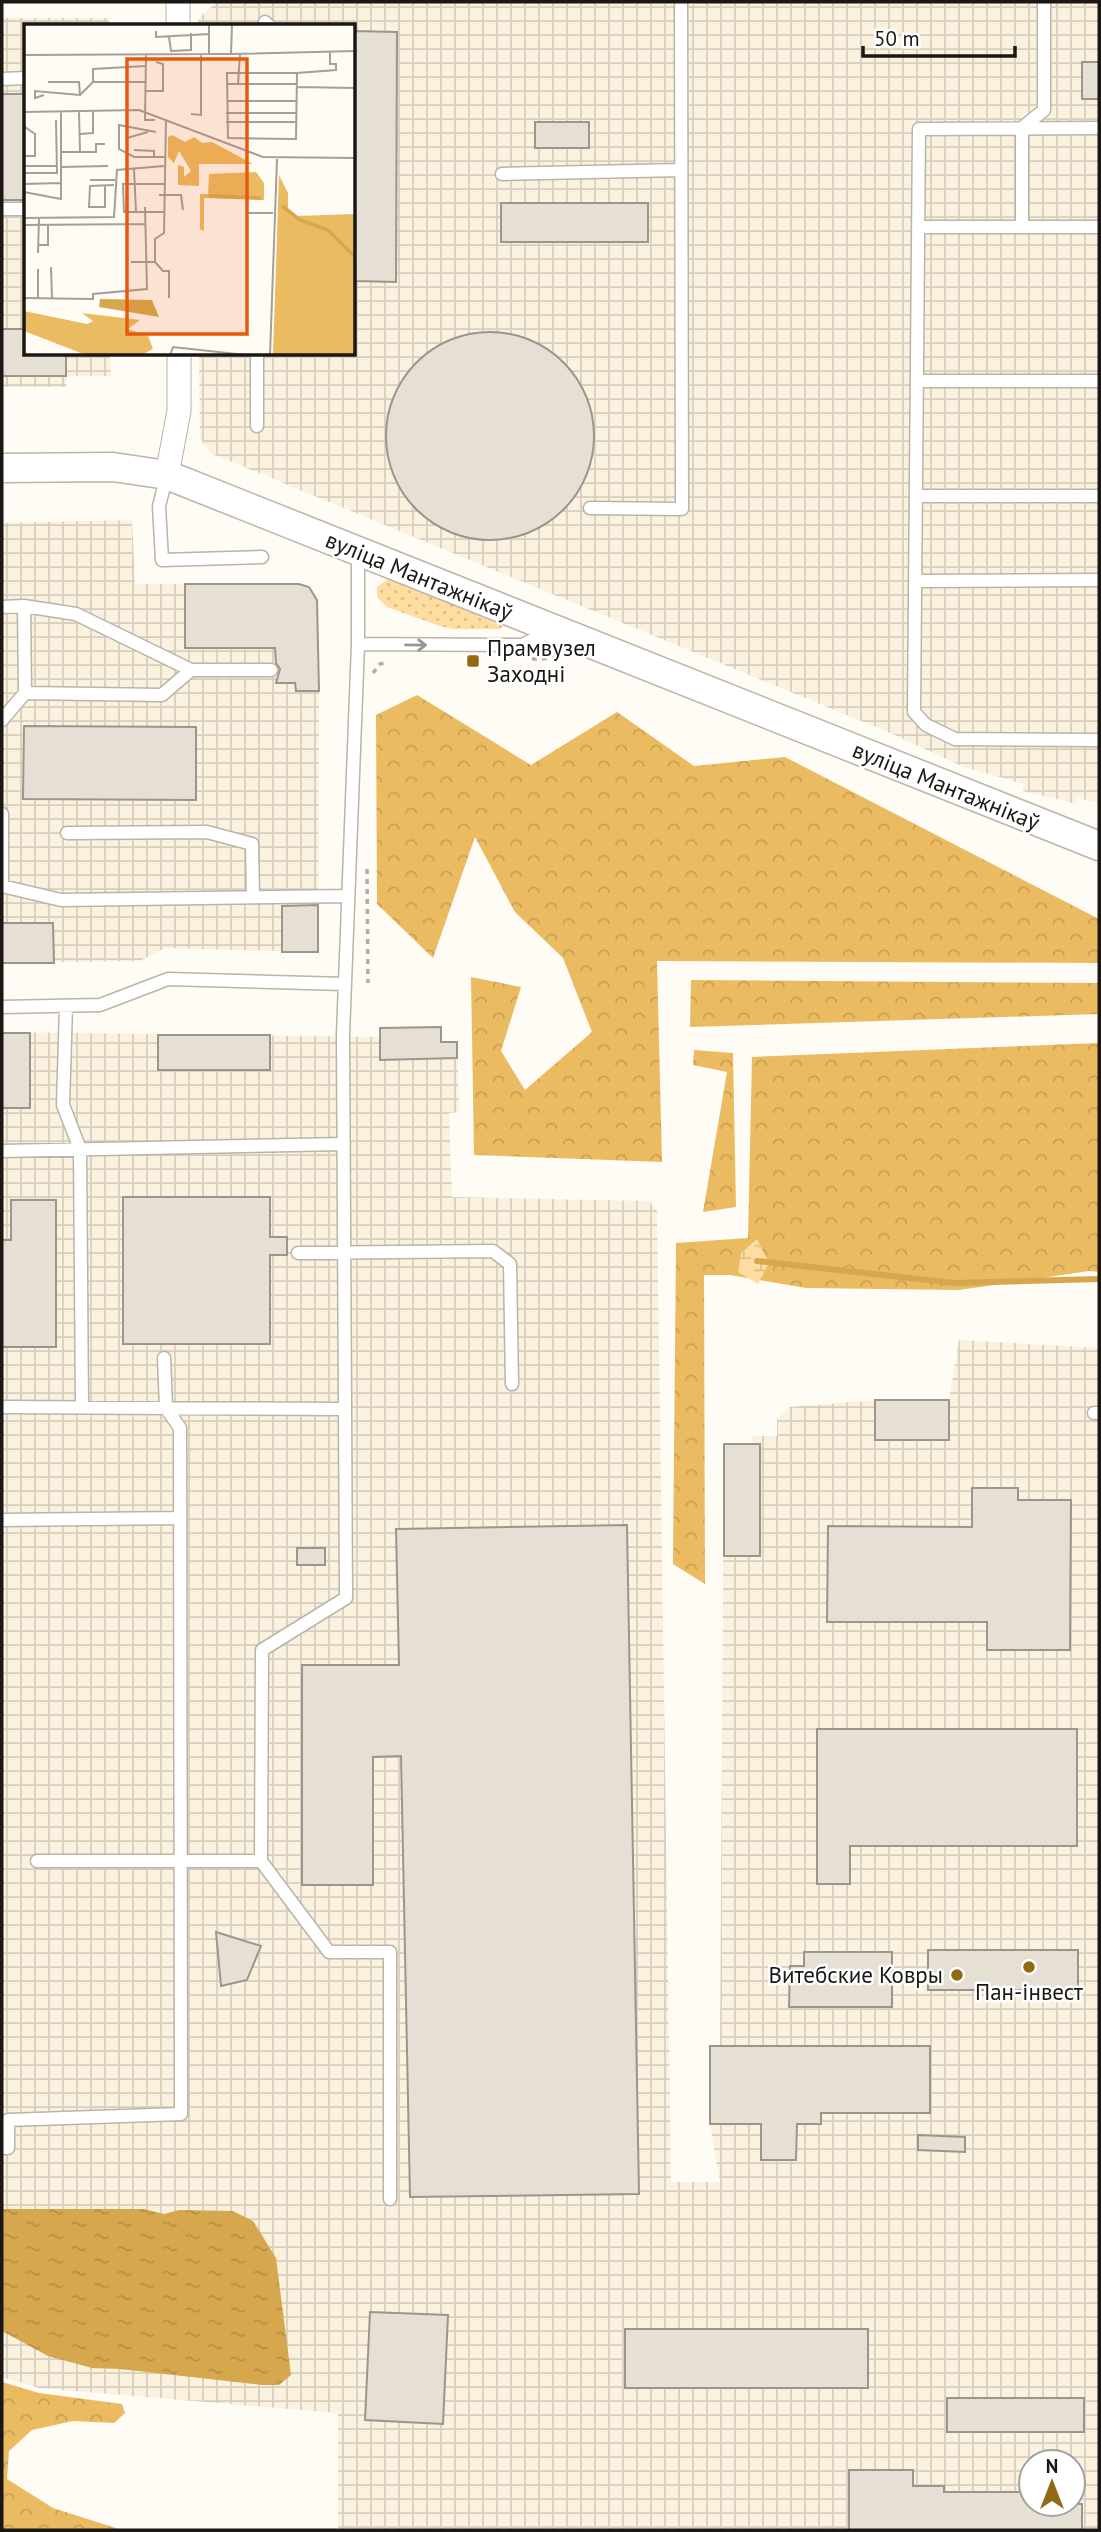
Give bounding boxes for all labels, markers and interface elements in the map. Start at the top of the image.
scale bar [863,14,1015,58]
inset map [24,24,355,355]
text: 50 m [874,25,920,52]
street label: вуліца Мантажнікаў [321,525,517,626]
place label: Прамвузел Заходні [487,633,596,688]
one-way arrow [404,638,427,652]
marker: Прамвузел Заходні [465,653,481,669]
street label: вуліца Мантажнікаў [848,735,1044,836]
marker: Пан-інвест [1021,1959,1037,1975]
place label: Витебские Ковры [768,1960,943,1989]
marker: Витебские Ковры [949,1967,965,1983]
place label: Пан-інвест [975,1977,1084,2006]
north arrow [1017,2448,1087,2518]
text: N [1046,2454,1058,2478]

